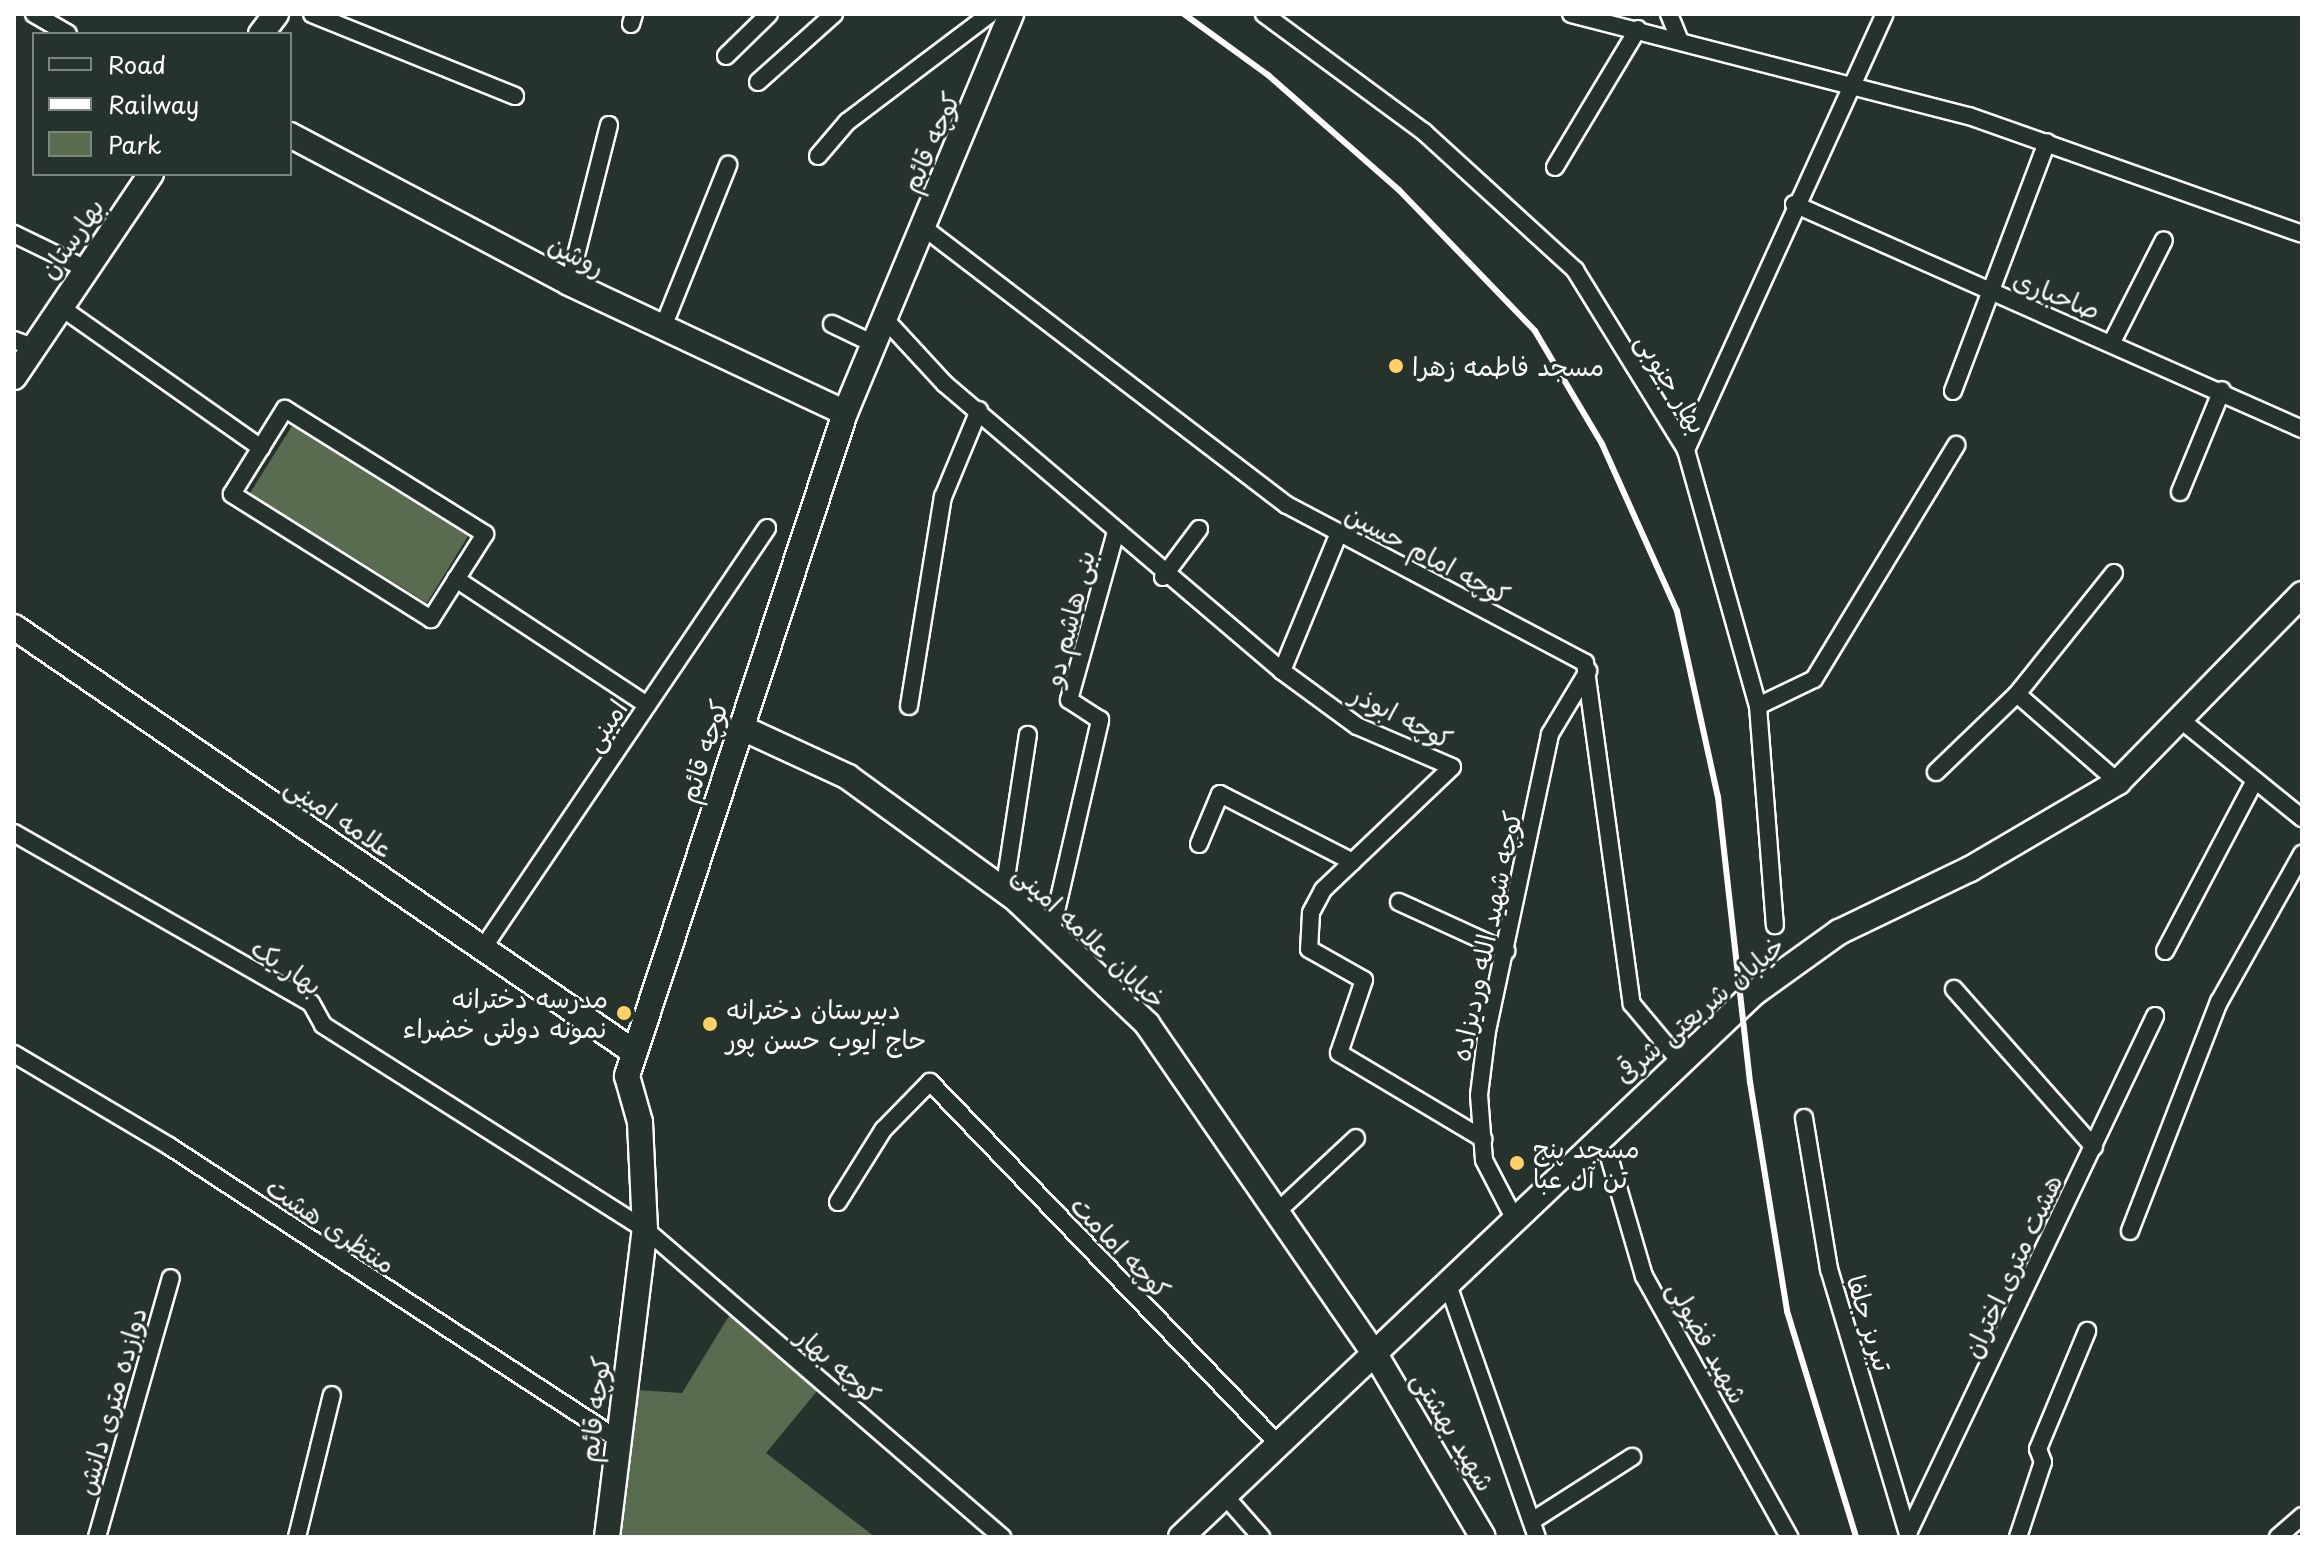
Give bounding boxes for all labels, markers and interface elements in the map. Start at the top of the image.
legend [32,32,292,176]
text: Road [108,46,166,82]
text: Railway [108,86,199,122]
street label: کوچه قائم [894,87,966,197]
text: Park [108,126,162,162]
street label: بهارستان [32,192,110,284]
street label: روشن [543,228,611,282]
street label: صاحباری [2009,263,2105,325]
street label: بهار جنوبی [1630,327,1714,439]
place label: مسجد فاطمه زهرا [1412,350,1604,382]
marker: مسجد فاطمه زهرا [1387,357,1405,375]
street label: کوچه امام حسین [1340,498,1516,610]
street label: بنی هاشم دو [1037,547,1101,689]
street label: کوچه ابوذر [1346,677,1458,755]
street label: امینی [577,693,633,757]
street label: کوچه قائم [672,695,734,807]
street label: علامه امینی [280,769,400,865]
street label: کوچه شهید الله وردیزاده [1444,808,1528,1064]
street label: خیابان علامه امینی [1007,857,1173,1015]
street label: خیابان شریعتی شرقی [1608,929,1790,1089]
street label: بهار یک [246,931,328,1001]
place label: مدرسه دخترانه نمونه دولتی خضراء [403,982,608,1044]
place label: دبیرستان دخترانه حاج ایوب حسن پور [726,993,926,1054]
marker: مدرسه دخترانه نمونه دولتی خضراء [615,1004,633,1022]
marker: دبیرستان دخترانه حاج ایوب حسن پور [701,1015,719,1033]
place label: مسجد پنج تن آل عبا [1533,1132,1640,1194]
marker: مسجد پنج تن آل عبا [1508,1154,1526,1172]
street label: هشت متری اختران [1956,1169,2068,1363]
street label: منتظری هشت [261,1170,401,1280]
street label: کوچه امامت [1065,1189,1177,1305]
street label: تبریز جلفا [1841,1271,1899,1375]
street label: شهید فضولی [1662,1275,1754,1409]
street label: دوازده متری دانش [69,1304,153,1498]
street label: کوچه بهار [791,1320,887,1410]
street label: کوچه قائم [572,1354,616,1464]
street label: شهید بهشتی [1406,1365,1502,1497]

